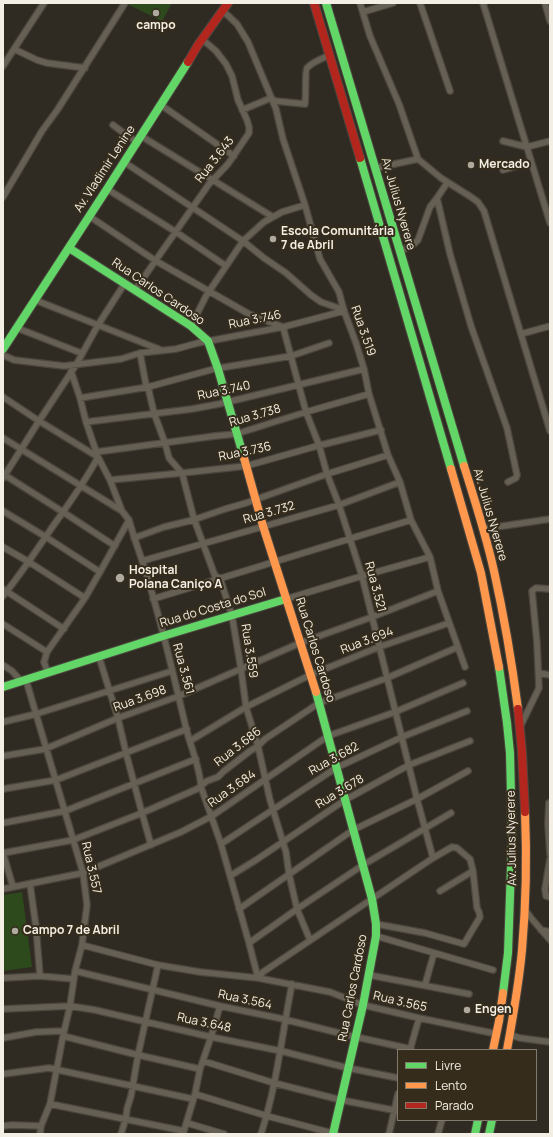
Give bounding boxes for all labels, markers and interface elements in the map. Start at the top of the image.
marker: campo [151,8,161,18]
place label: campo [136,19,176,33]
street label: Av. Vladimir Lenine [72,123,138,215]
street label: Rua 3.643 [193,134,237,186]
street label: Av. Julius Nyerere [378,156,418,252]
place label: Mercado [479,158,530,172]
marker: Mercado [466,160,476,170]
place label: Escola Comunitária 7 de Abril [281,225,394,253]
marker: Escola Comunitária 7 de Abril [268,234,278,244]
street label: Rua Carlos Cardoso [109,256,207,328]
street label: Rua 3.519 [348,304,378,358]
street label: Rua 3.746 [227,308,283,332]
street label: Rua 3.740 [196,378,252,404]
street label: Rua 3.738 [228,402,282,430]
street label: Rua 3.736 [217,439,273,465]
street label: Av. Julius Nyerere [470,467,510,563]
street label: Rua 3.732 [242,499,296,527]
street label: Rua 3.521 [361,560,389,614]
place label: Hospital Polana Caniço A [129,564,222,592]
marker: Hospital Polana Caniço A [114,572,126,584]
street label: Rua do Costa do Sol [158,585,268,631]
street label: Rua Carlos Cardoso [292,596,338,704]
street label: Rua 3.559 [238,623,260,679]
street label: Rua 3.694 [339,624,395,658]
street label: Rua 3.561 [169,642,197,696]
street label: Rua 3.698 [112,683,168,715]
street label: Rua 3.686 [212,724,264,770]
street label: Rua 3.682 [307,739,361,779]
street label: Rua 3.684 [205,767,259,811]
street label: Rua 3.678 [313,772,367,812]
street label: Av. Julius Nyerere [504,790,520,886]
street label: Rua 3.557 [78,840,104,896]
place label: Campo 7 de Abril [23,924,120,938]
marker: Campo 7 de Abril [10,926,20,936]
street label: Rua Carlos Cardoso [336,933,370,1043]
street label: Rua 3.564 [217,987,273,1013]
street label: Rua 3.565 [372,989,428,1015]
place label: Engen [475,1003,511,1017]
marker: Engen [462,1005,472,1015]
street label: Rua 3.648 [176,1010,232,1036]
legend [397,1049,537,1121]
text: Livre [435,1057,461,1074]
text: Lento [435,1077,467,1094]
text: Parado [435,1097,474,1114]

